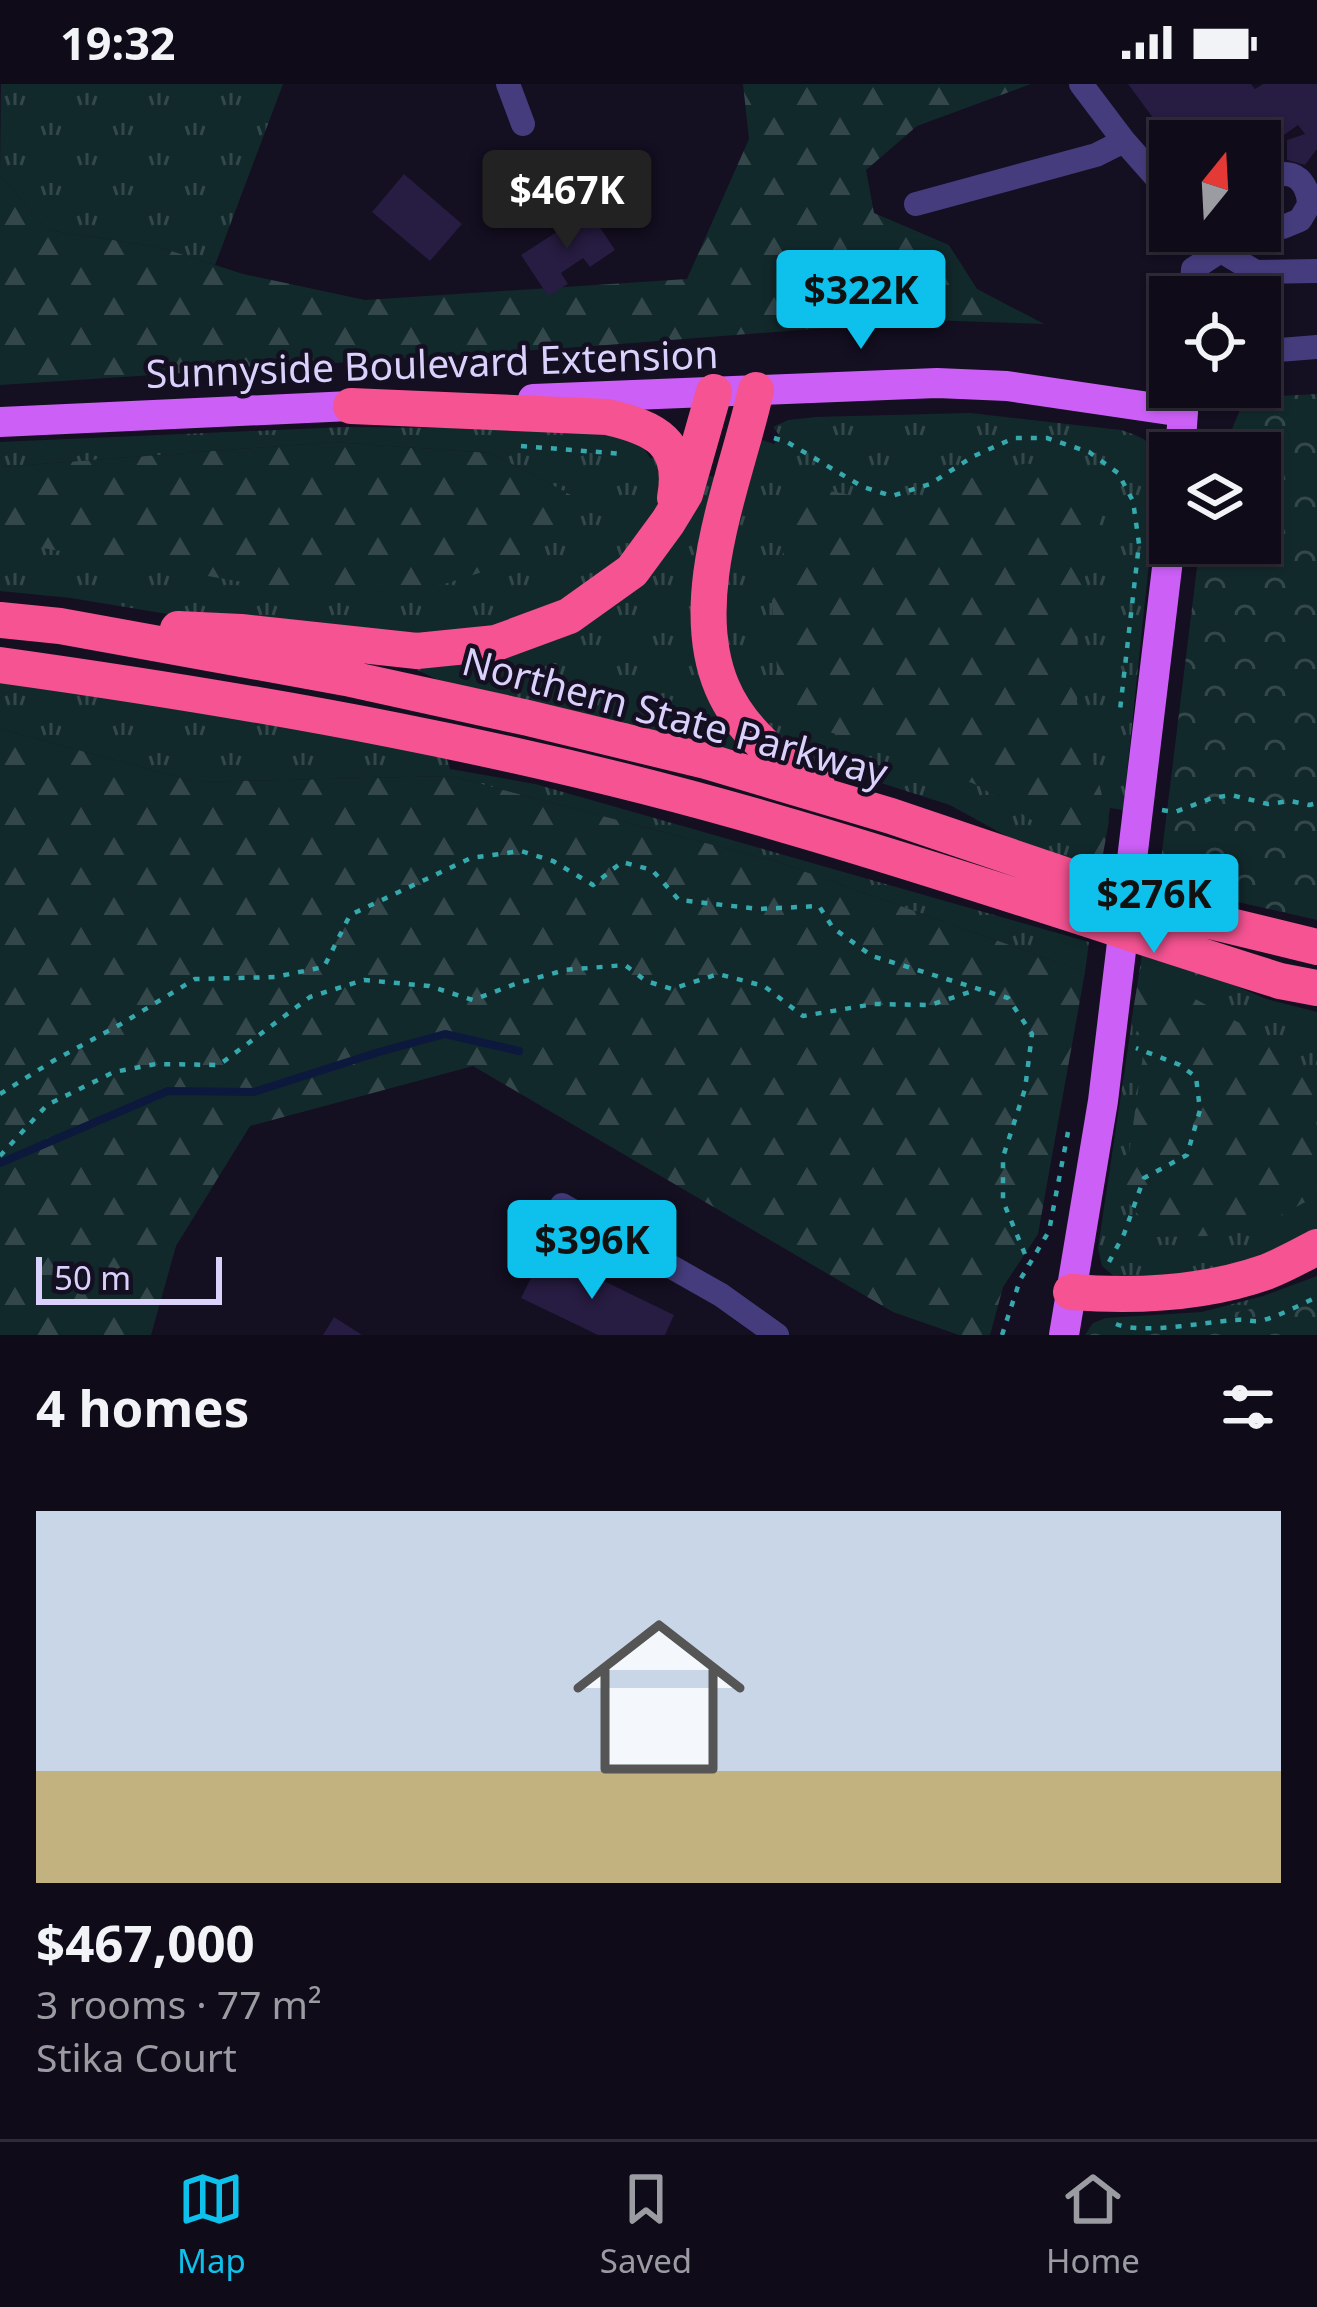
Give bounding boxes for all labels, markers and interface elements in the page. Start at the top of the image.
text: 19:32 [60,12,176,73]
north arrow [1149,120,1281,252]
map controls [1149,120,1281,564]
pin: $467K [483,150,651,252]
text: $467K [509,162,625,215]
pin: $322K [777,250,945,352]
text: $322K [803,262,919,315]
button: locate [1149,276,1281,408]
street label: Sunnyside Boulevard Extension [145,326,719,399]
button: layers [1149,432,1281,564]
street label: Northern State Parkway [457,633,894,798]
pin: $276K [1070,854,1238,956]
text: $276K [1096,866,1212,919]
pin: $396K [508,1200,676,1302]
text: $396K [534,1212,650,1265]
scale bar [36,1251,222,1304]
text: 50 m [54,1255,131,1300]
text: 4 homes [36,1372,249,1442]
icon: filters [1215,1374,1281,1440]
icon: home [551,1589,767,1805]
text: $467,000 [36,1907,255,1977]
text: 3 rooms · 77 m² [36,1977,322,2030]
text: Stika Court [36,2030,237,2083]
tab: Map [177,2166,246,2283]
tab: Saved [600,2166,692,2283]
tab: Home [1046,2166,1140,2283]

